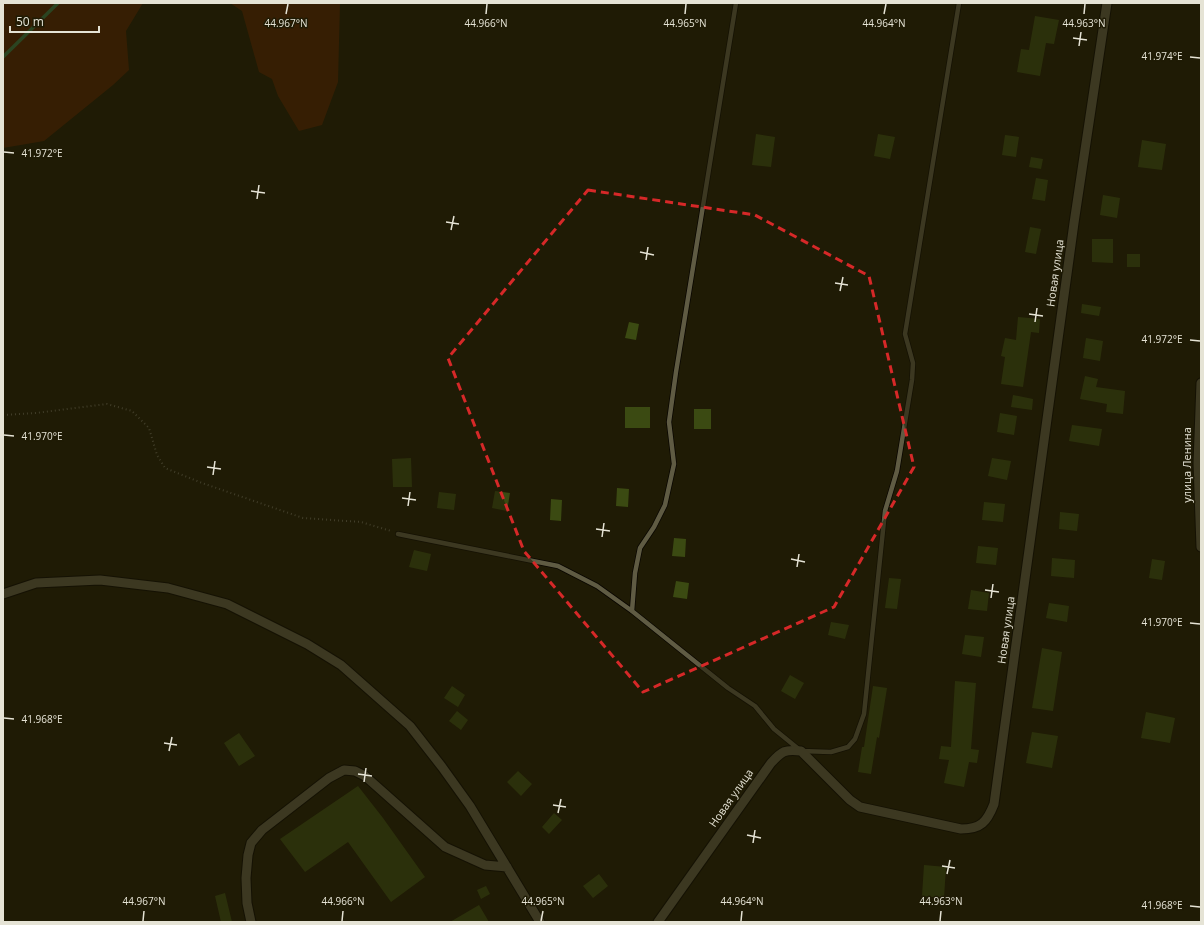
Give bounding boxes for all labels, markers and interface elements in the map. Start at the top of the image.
scale bar [10,8,99,34]
text: 50 m [16,13,44,30]
text: 44.967°N [264,16,308,30]
text: 44.966°N [464,16,508,30]
text: 44.965°N [663,16,707,30]
text: 44.964°N [862,16,906,30]
text: 44.963°N [1062,16,1106,30]
text: 41.974°E [1141,49,1183,63]
text: 41.972°E [21,146,63,160]
street label: Новая улица [1042,238,1067,308]
text: 41.972°E [1141,332,1183,346]
street label: улица Ленина [1179,427,1194,503]
text: 41.970°E [21,429,63,443]
street label: Новая улица [993,595,1018,665]
text: 41.970°E [1141,615,1183,629]
text: 41.968°E [21,712,63,726]
street label: Новая улица [705,766,756,830]
text: 44.967°N [122,894,166,908]
text: 44.966°N [321,894,365,908]
text: 44.965°N [521,894,565,908]
text: 44.964°N [720,894,764,908]
text: 44.963°N [919,894,963,908]
text: 41.968°E [1141,898,1183,912]

